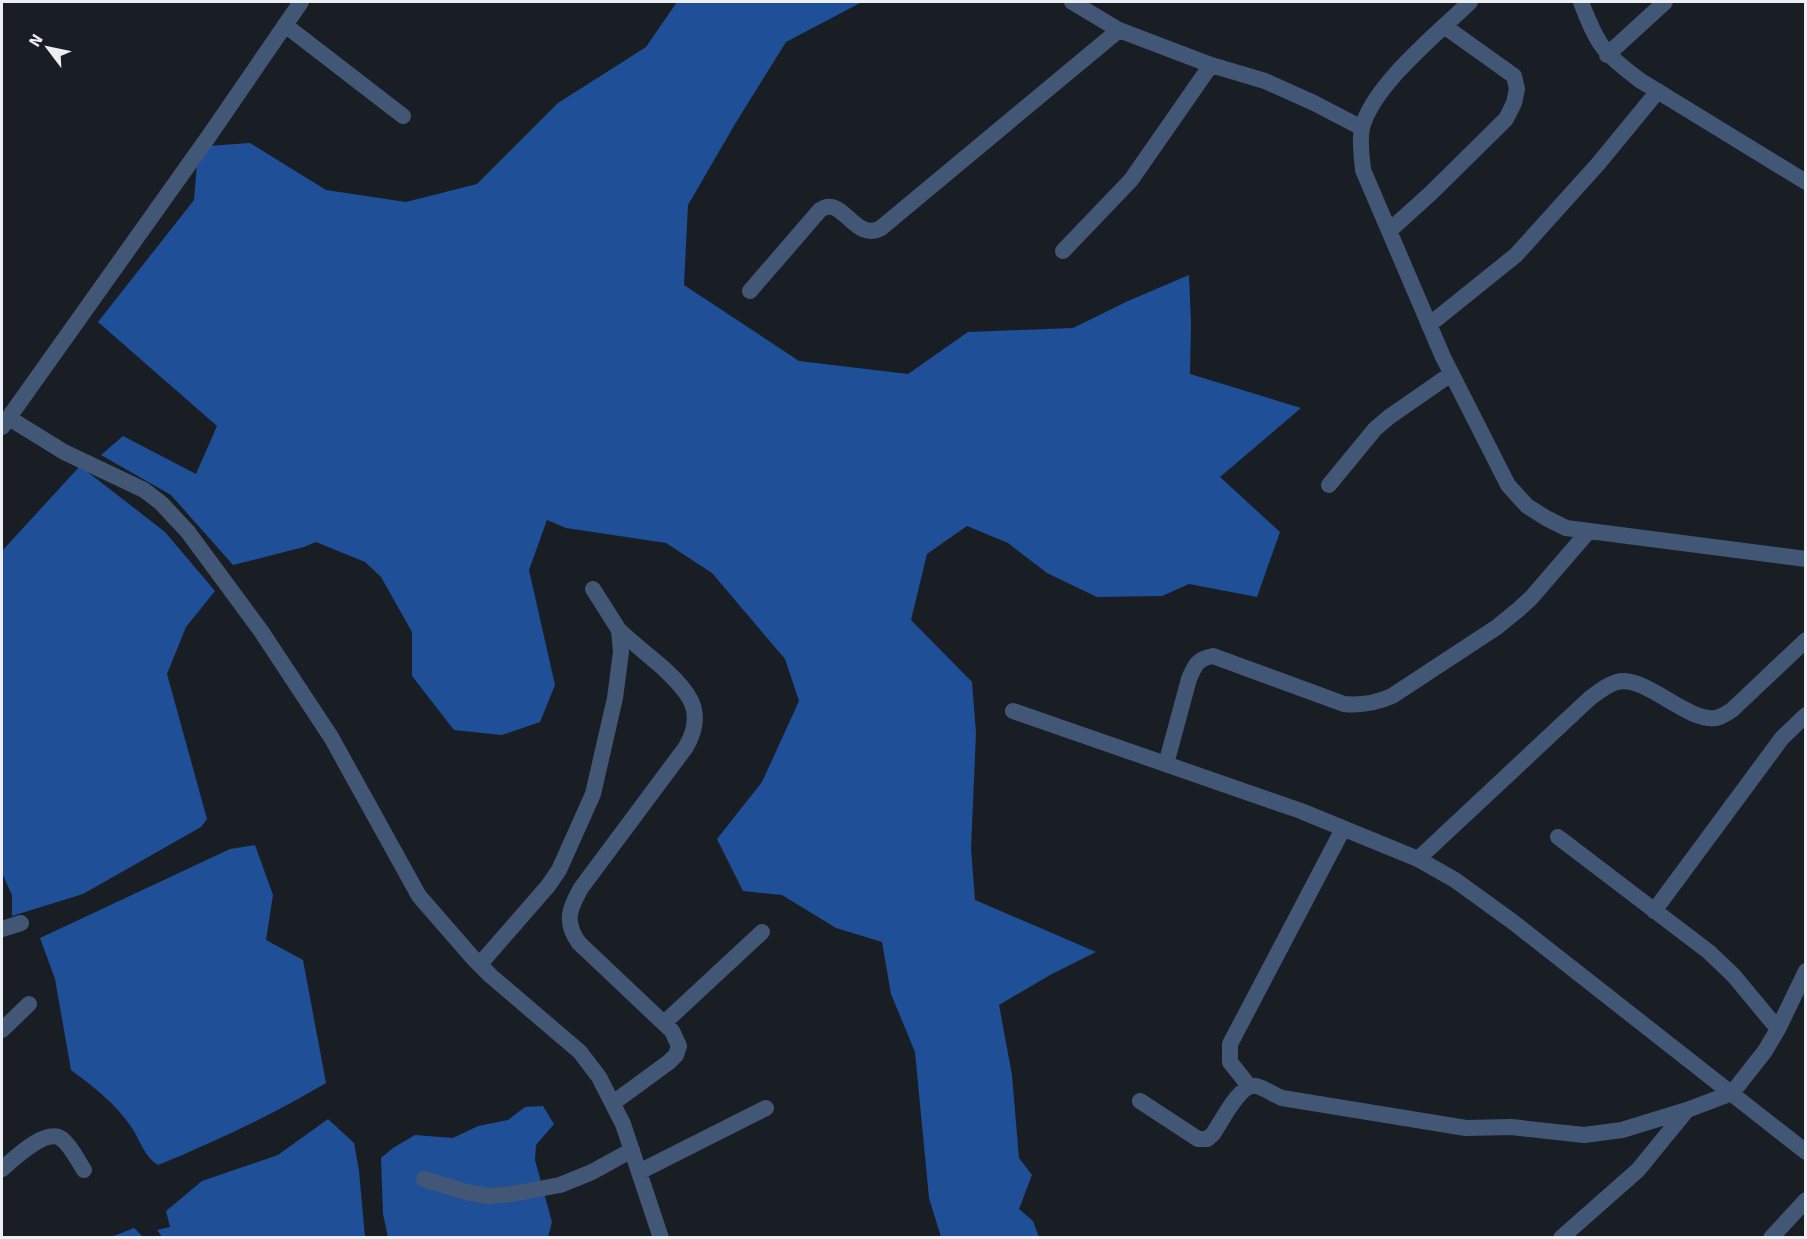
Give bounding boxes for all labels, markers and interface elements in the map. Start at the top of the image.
north arrow [18,18,78,78]
text: N [25,31,48,51]

